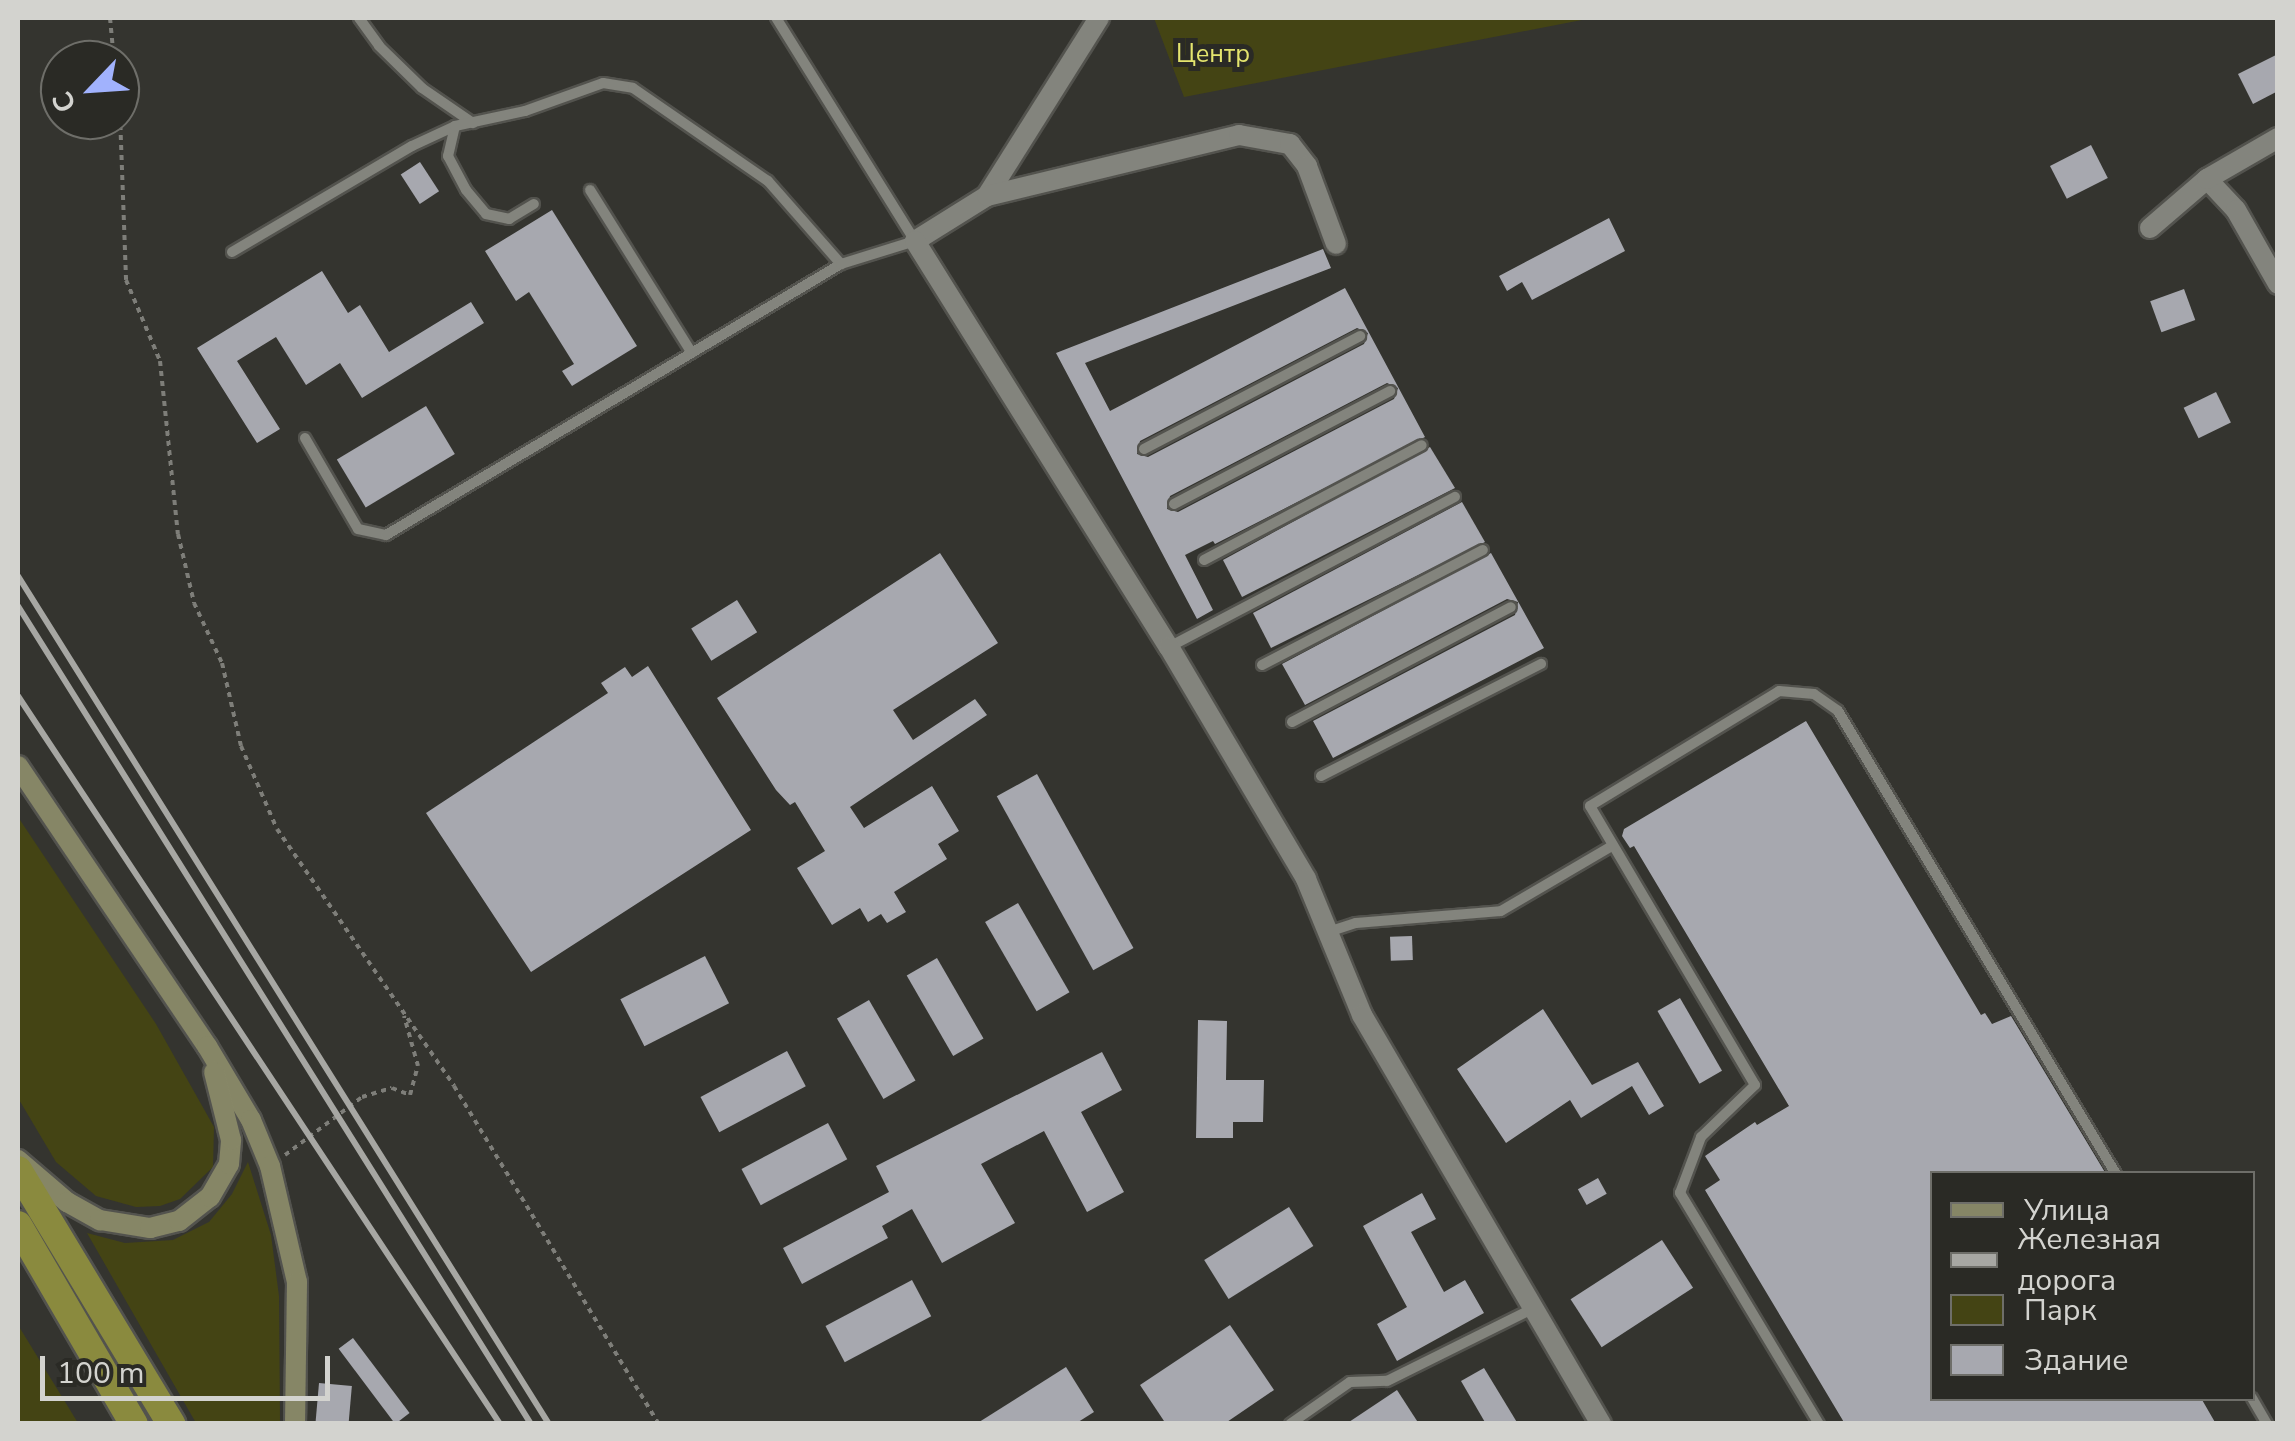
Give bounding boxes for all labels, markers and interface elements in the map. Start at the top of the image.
park label: Центр [1176,39,1250,69]
north arrow [40,40,140,140]
text: С [43,85,86,118]
legend [1930,1171,2255,1401]
text: Улица [2024,1190,2110,1231]
text: Железная дорога [2018,1219,2161,1301]
text: Парк [2024,1290,2096,1331]
scale bar [45,1336,335,1398]
text: Здание [2024,1340,2129,1381]
text: 100 m [57,1353,144,1394]

